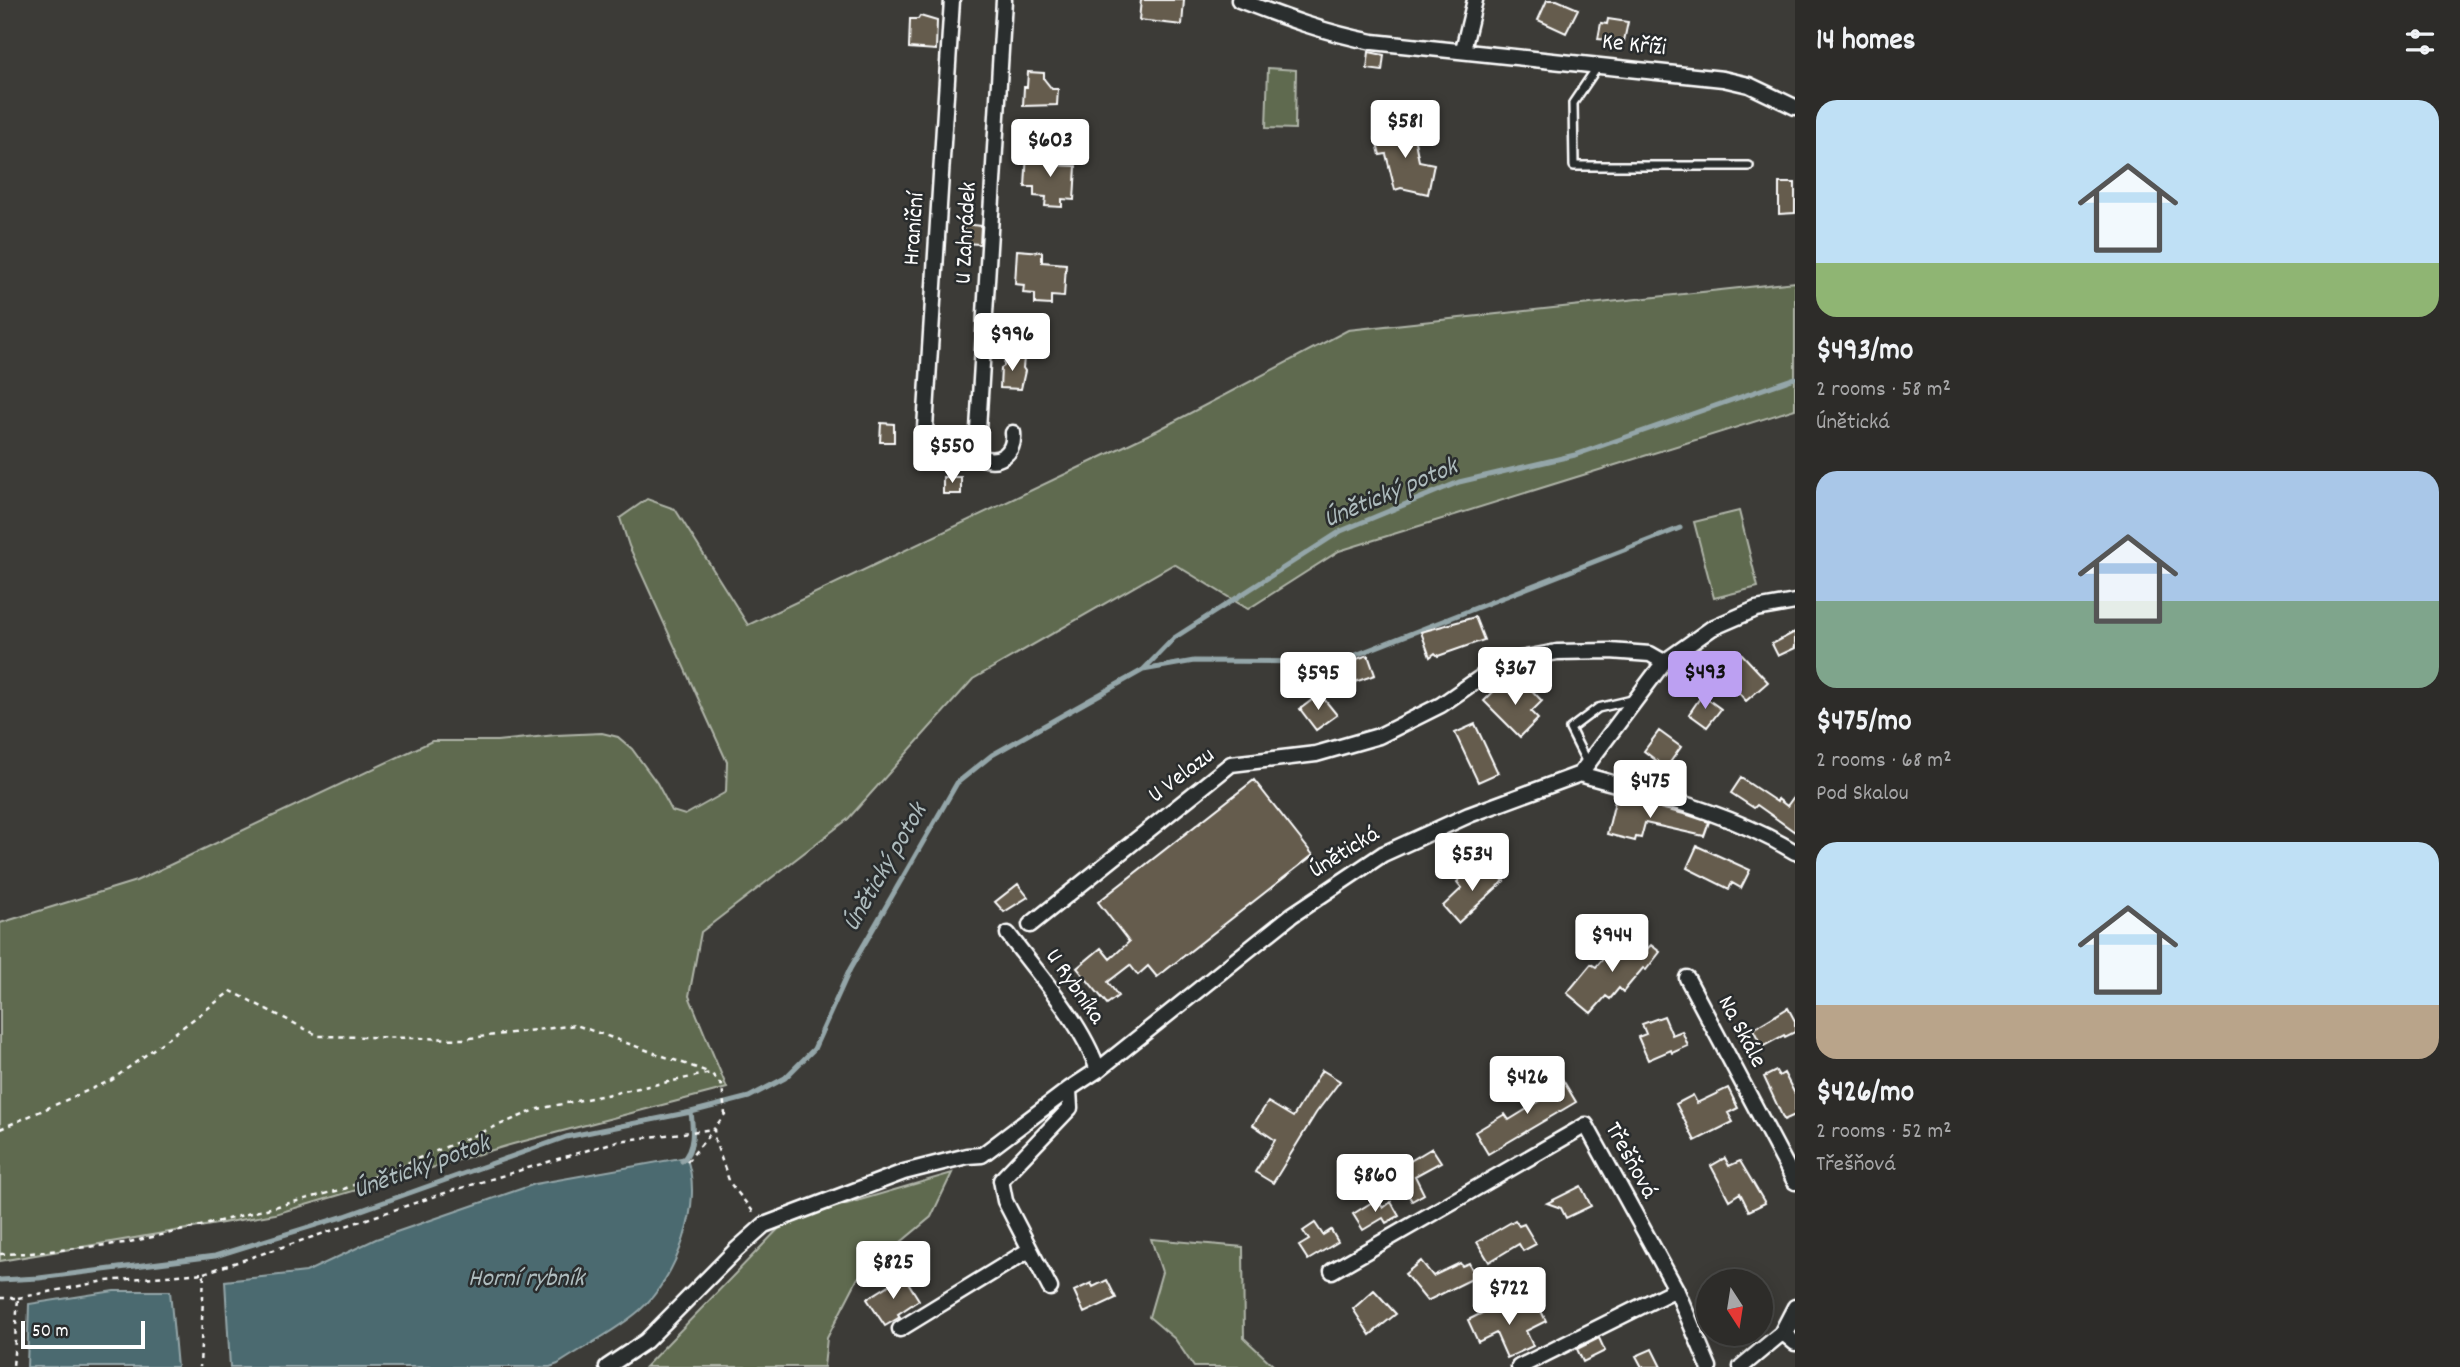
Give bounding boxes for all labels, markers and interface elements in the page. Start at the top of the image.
text: 14 homes [1816,21,1915,64]
icon: filters [2401,23,2439,61]
street label: Ke Kříži [1600,26,1668,66]
pin: $581 [1364,100,1446,160]
text: $581 [1387,106,1423,139]
pin: $603 [1009,120,1091,179]
text: $603 [1027,125,1073,158]
icon: home [2065,145,2191,271]
street label: U Zahrádek [947,181,987,285]
street label: Hraniční [895,190,935,267]
pin: $996 [971,314,1053,373]
text: $996 [990,319,1034,352]
text: $493/mo [1816,331,1913,374]
text: 2 rooms · 58 m² [1816,374,1951,407]
text: Únětická [1816,407,1890,440]
pin: $550 [911,426,993,485]
text: $550 [929,431,975,464]
water label: Únětický potok [1318,448,1466,539]
icon: home [2065,516,2191,642]
pin: $367 [1474,648,1556,707]
pin: $595 [1277,652,1359,712]
pin: $493 [1664,652,1746,711]
text: $367 [1494,653,1536,686]
text: $493 [1684,657,1726,690]
text: $595 [1296,658,1340,691]
text: $475/mo [1816,702,1912,745]
street label: U Velazu [1142,740,1222,812]
text: 2 rooms · 68 m² [1816,745,1952,778]
pin: $475 [1609,760,1691,820]
text: $475 [1630,766,1670,799]
text: Pod Skalou [1816,778,1909,811]
water label: Únětický potok [834,795,939,939]
street label: Únětická [1303,818,1387,888]
pin: $534 [1431,834,1513,893]
text: $534 [1451,839,1493,872]
icon: home [2065,887,2191,1013]
pin: $944 [1571,914,1653,974]
text: $944 [1591,920,1633,953]
street label: U Rybníka [1036,942,1113,1032]
street label: Na Skále [1708,990,1774,1074]
pin: $426 [1486,1056,1568,1116]
text: $426 [1506,1062,1548,1095]
text: $426/mo [1816,1073,1914,1116]
street label: Třešňová [1595,1116,1665,1206]
text: 2 rooms · 52 m² [1816,1116,1952,1149]
water label: Únětický potok [349,1125,497,1210]
text: Třešňová [1816,1149,1896,1182]
pin: $860 [1334,1154,1416,1214]
text: $860 [1353,1160,1397,1193]
pin: $825 [852,1242,934,1301]
text: $825 [872,1247,914,1280]
water label: Horní rybník [468,1261,586,1298]
pin: $722 [1468,1268,1550,1327]
north arrow [1696,1269,1773,1346]
map controls [1696,1269,1773,1346]
text: $722 [1489,1273,1529,1306]
scale bar [21,1318,145,1350]
text: 50 m [32,1319,69,1346]

